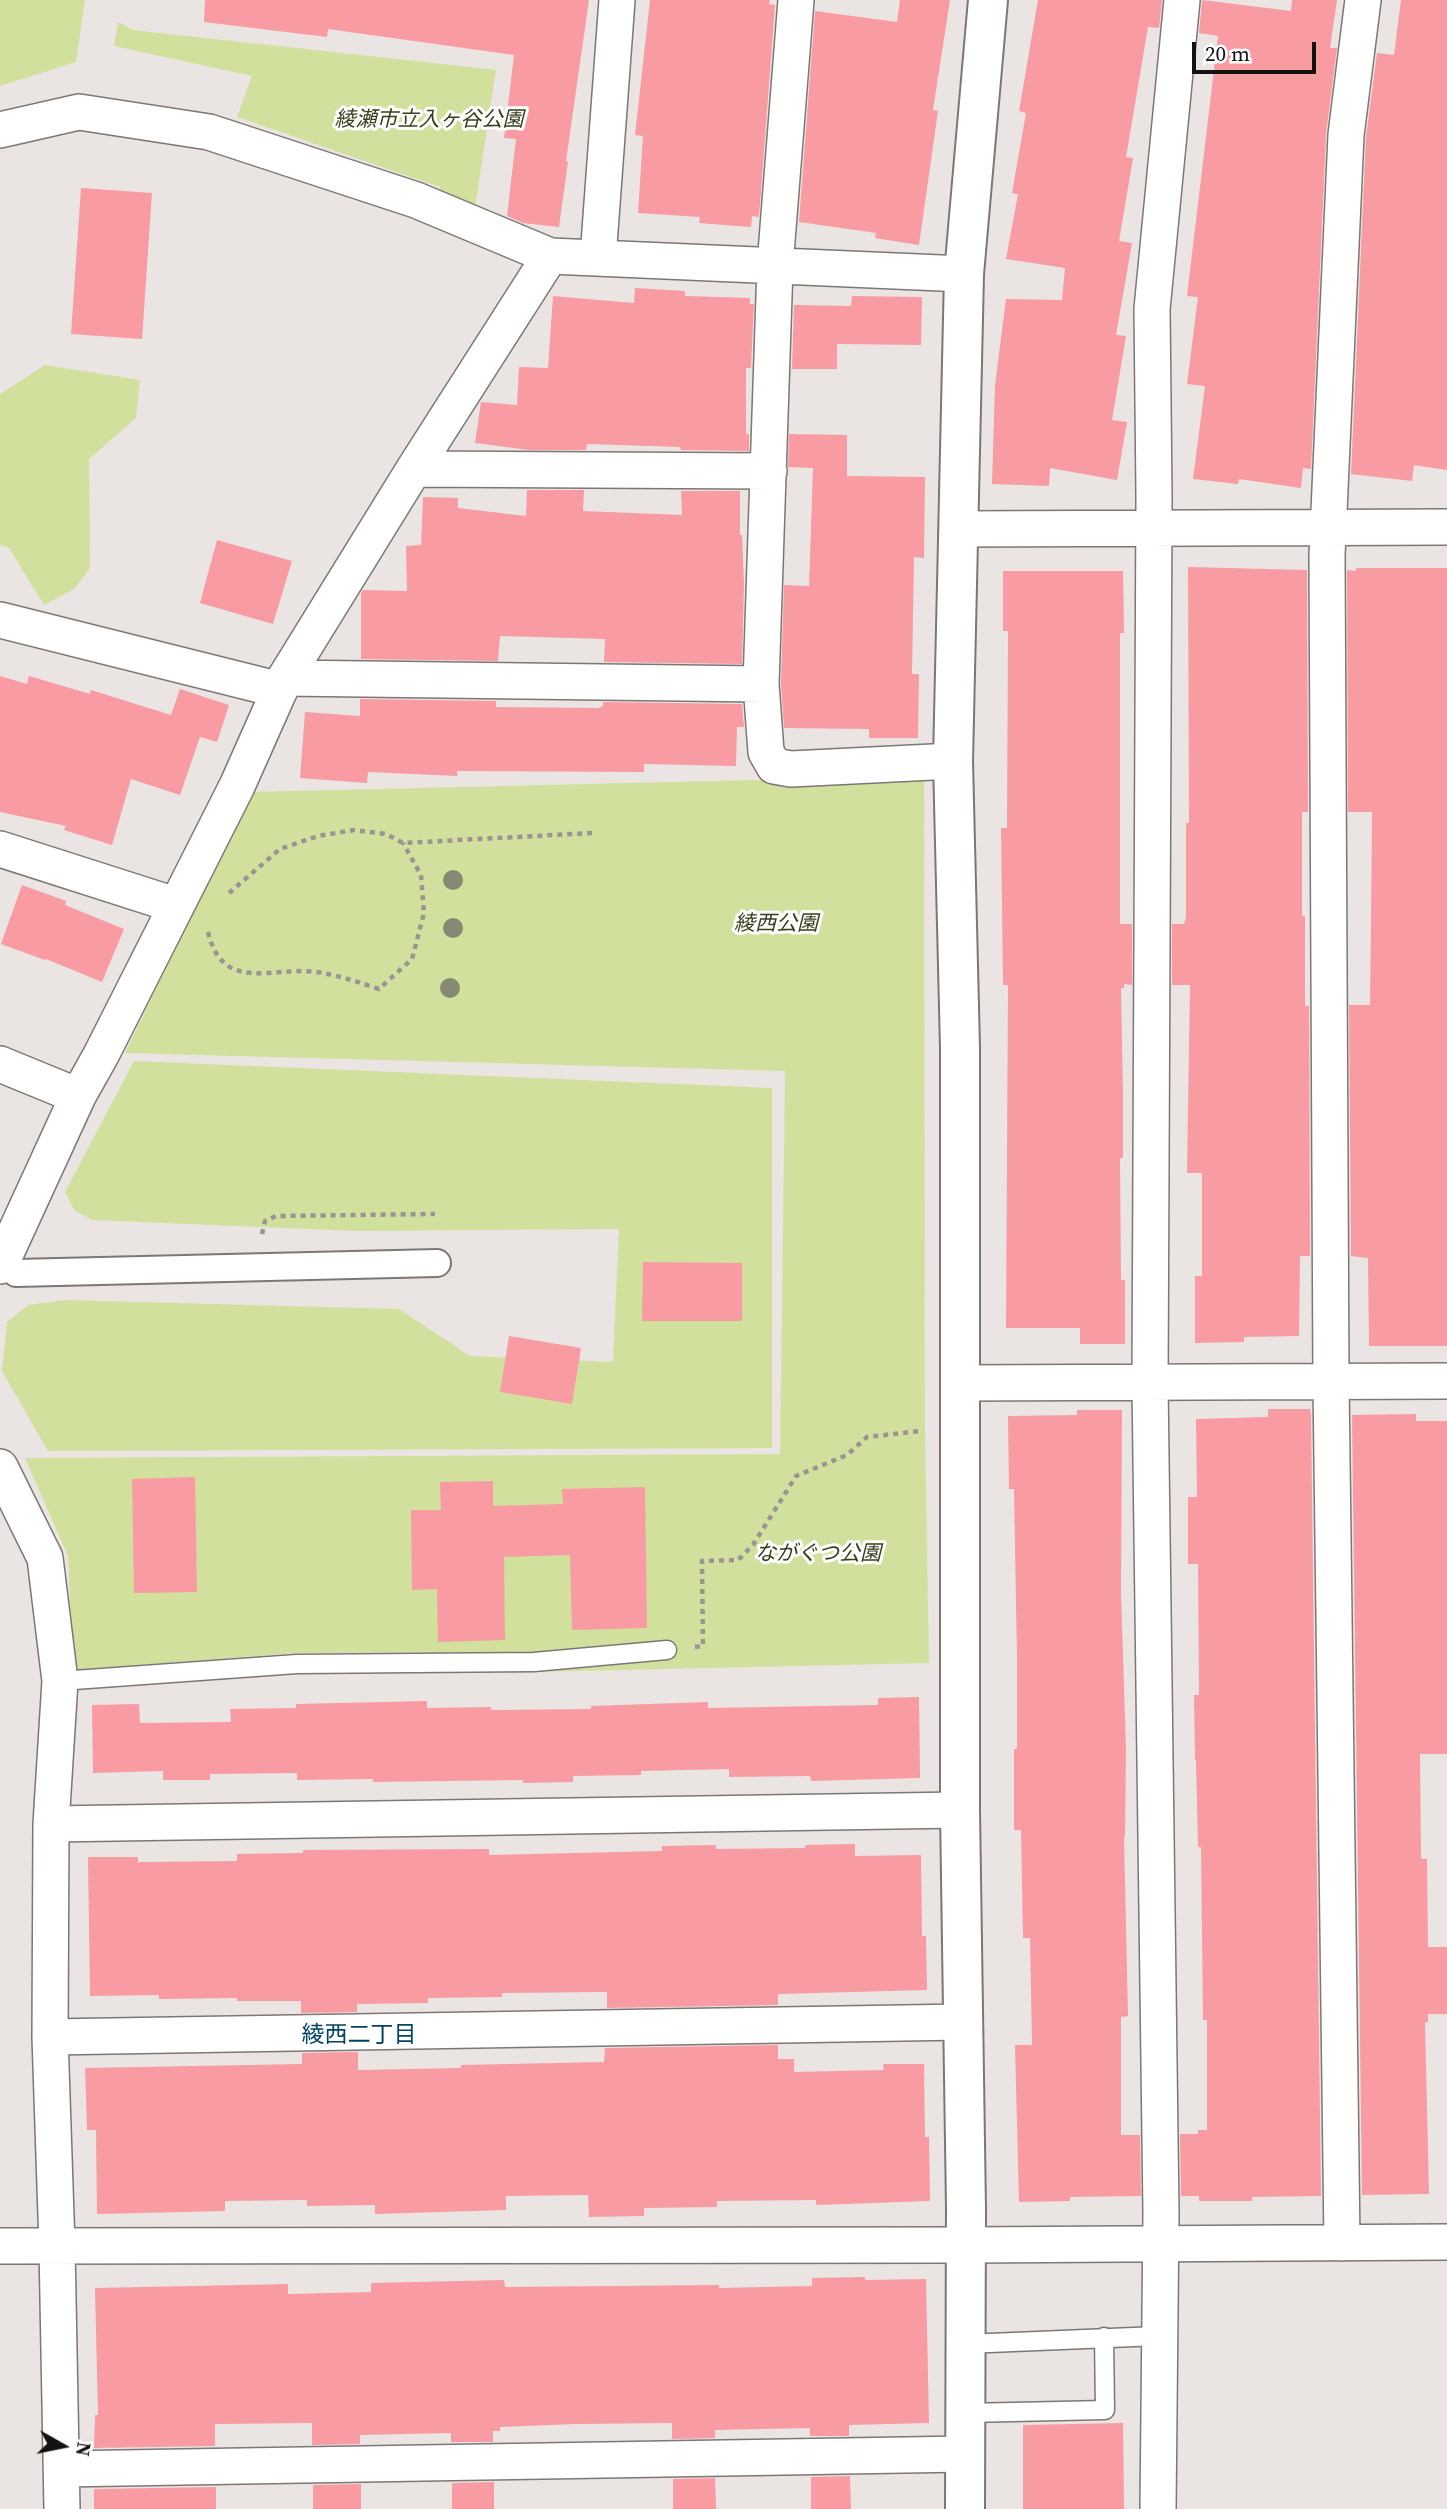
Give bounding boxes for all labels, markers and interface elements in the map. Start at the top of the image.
scale bar [1195,28,1319,72]
text: 20 m [1205,39,1250,68]
park label: 綾瀬市立入ヶ谷公園 [335,108,523,134]
park label: 綾西公園 [734,912,818,938]
park label: ながぐつ公園 [755,1542,881,1568]
district label: 綾西二丁目 [302,2022,416,2050]
north arrow [28,2411,98,2481]
text: N [70,2440,98,2458]

